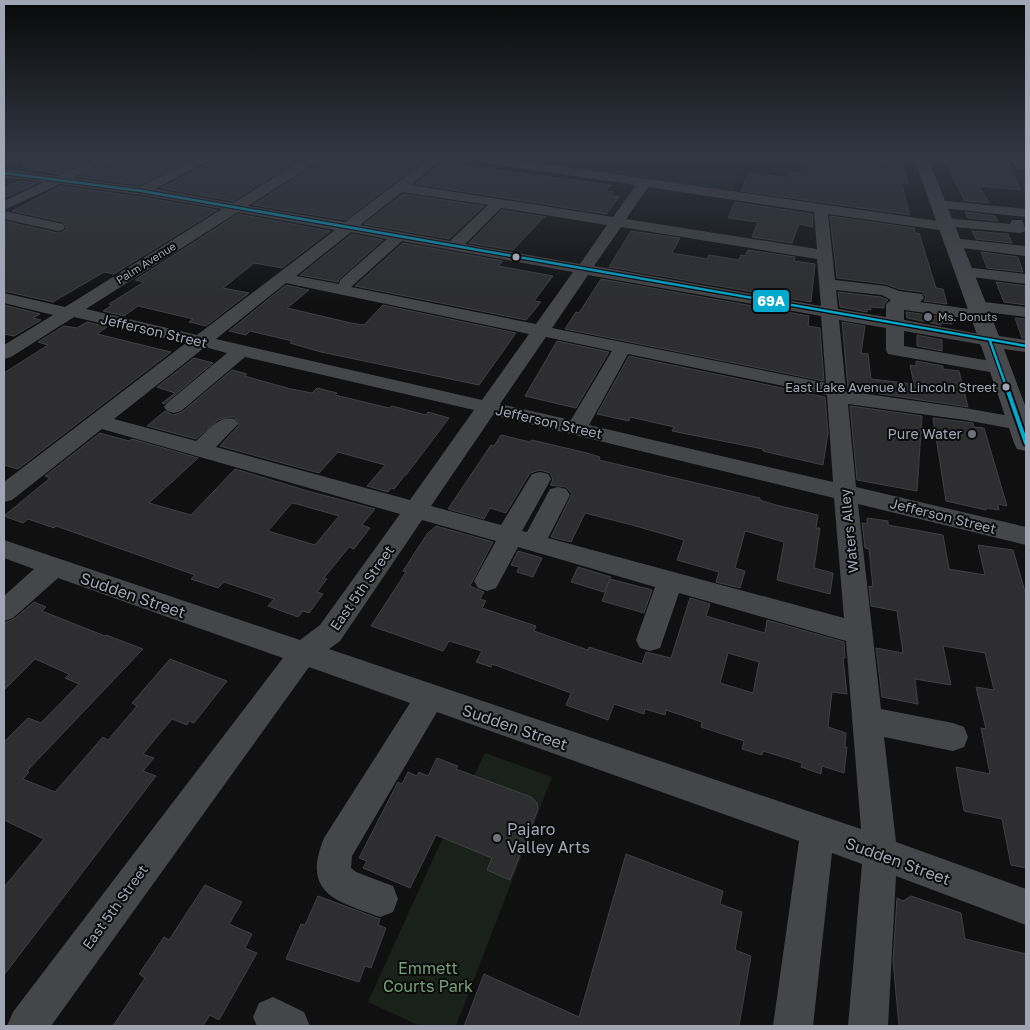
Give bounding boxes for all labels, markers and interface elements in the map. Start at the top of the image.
street label: Palm Avenue [113,239,178,286]
unlabelled marker [511,252,521,262]
line badge: 69A [752,289,790,313]
text: 69A [757,292,785,309]
street label: Jefferson Street [99,310,209,351]
place label: Ms. Donuts [938,310,997,323]
marker: Ms. Donuts [922,311,934,323]
place label: East Lake Avenue & Lincoln Street [785,379,997,395]
marker: East Lake Avenue & Lincoln Street [1001,382,1011,392]
street label: Jefferson Street [494,401,604,442]
place label: Pure Water [888,425,963,442]
marker: Pure Water [966,428,978,440]
street label: Waters Alley [836,488,861,574]
street label: Jefferson Street [888,494,998,537]
street label: East 5th Street [326,542,397,634]
street label: Sudden Street [78,568,188,622]
street label: Sudden Street [460,700,570,754]
place label: Pajaro Valley Arts [507,819,590,857]
marker: Pajaro Valley Arts [491,832,503,844]
street label: Sudden Street [843,833,953,889]
street label: East 5th Street [78,861,151,952]
park label: Emmett Courts Park [383,958,473,996]

